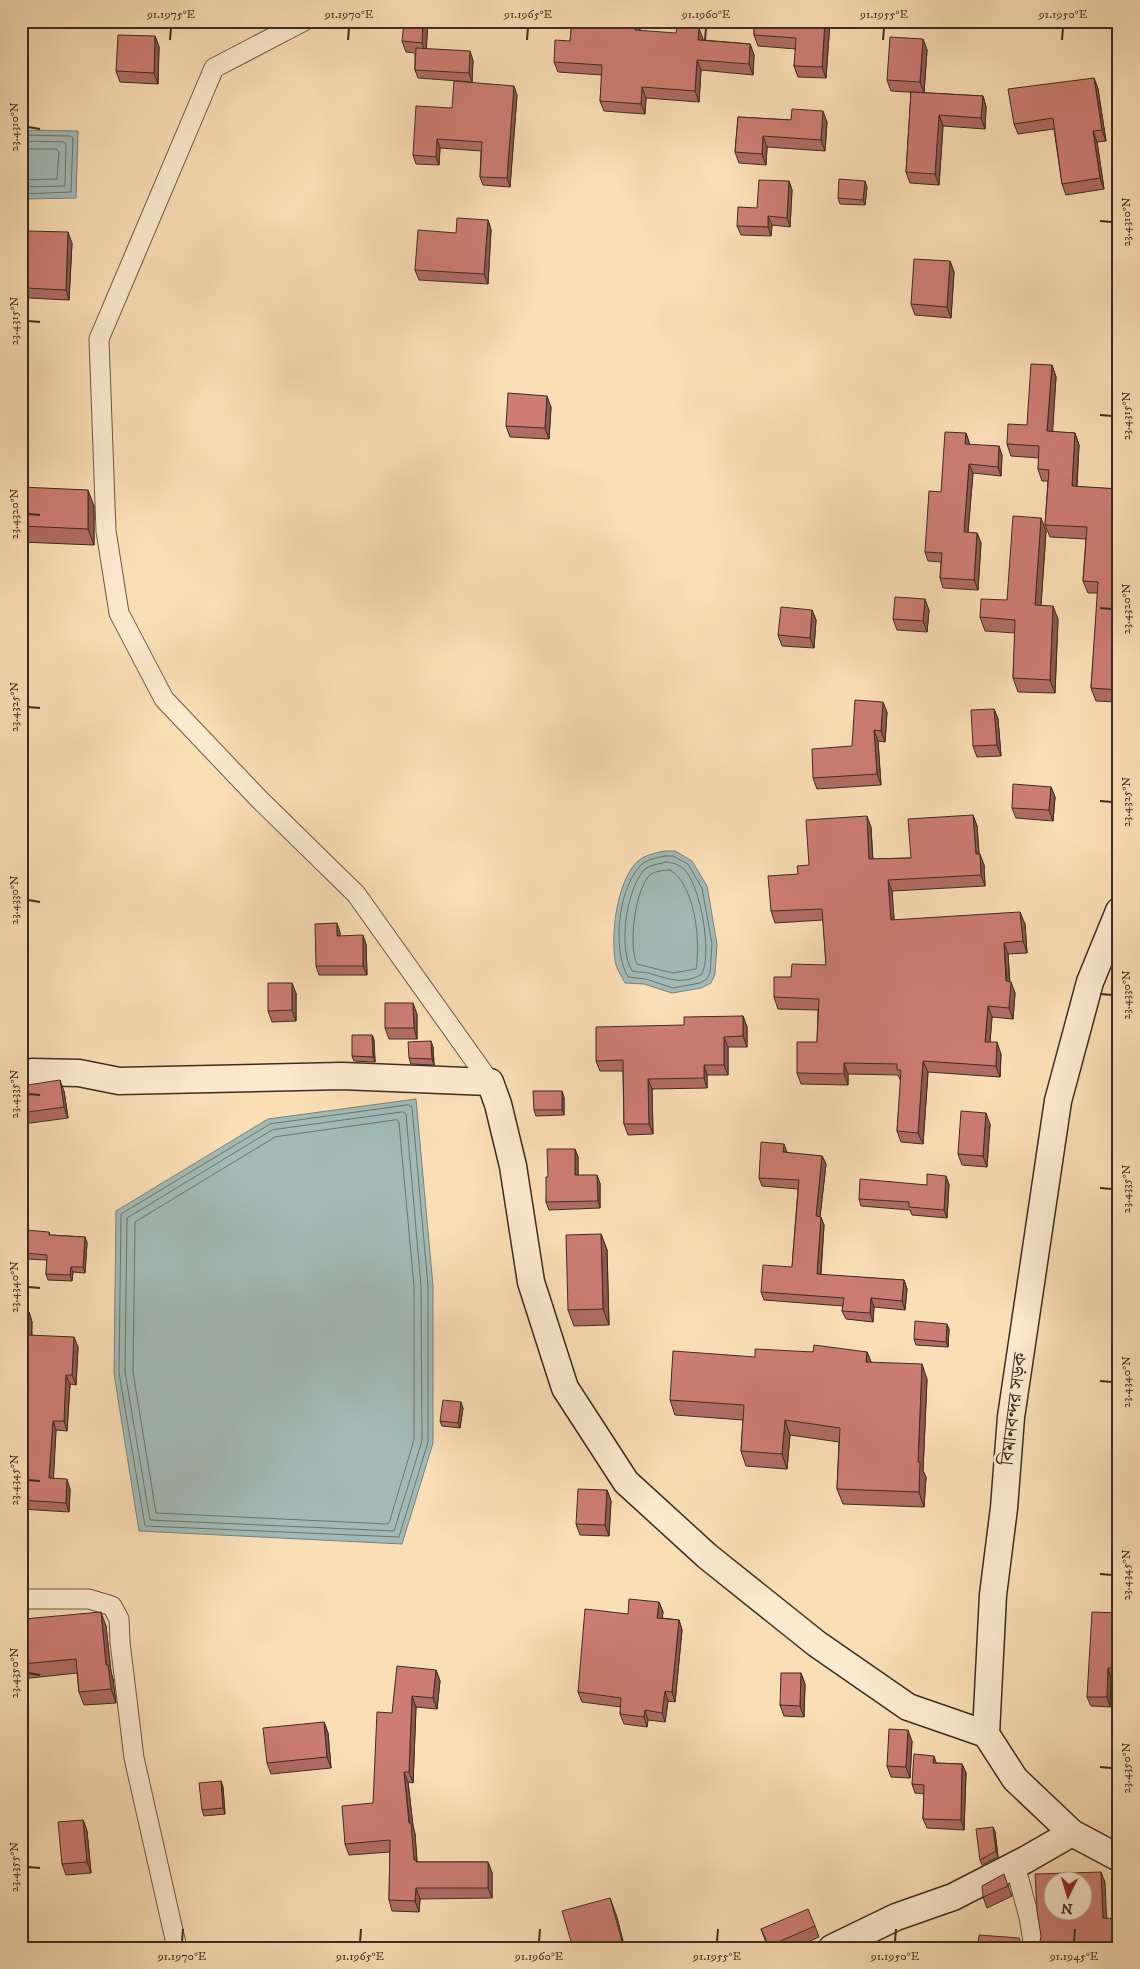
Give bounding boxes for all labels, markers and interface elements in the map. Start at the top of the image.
text: 91.1975°E [146,7,196,22]
text: 91.1970°E [324,7,374,22]
text: 91.1965°E [503,7,553,22]
text: 91.1960°E [681,7,731,22]
text: 91.1955°E [859,7,908,22]
text: 91.1950°E [1038,7,1088,22]
text: 23.4310°N [7,102,22,152]
text: 23.4310°N [1119,197,1134,247]
text: 23.4315°N [7,296,22,345]
text: 23.4315°N [1119,391,1134,440]
text: 23.4320°N [7,488,22,539]
text: 23.4320°N [1119,583,1134,634]
text: 23.4325°N [7,682,22,732]
text: 23.4325°N [1119,777,1134,827]
text: 23.4330°N [7,875,22,925]
text: 23.4330°N [1119,970,1134,1020]
text: 23.4335°N [7,1069,22,1118]
text: 23.4335°N [1119,1164,1134,1213]
text: 23.4340°N [7,1261,22,1313]
street label: বিমানবন্দর সড়ক [995,1351,1032,1467]
text: 23.4340°N [1119,1356,1134,1408]
text: 23.4345°N [7,1454,22,1506]
text: 23.4345°N [1119,1549,1134,1601]
text: 23.4350°N [7,1647,22,1698]
text: 23.4350°N [1119,1742,1134,1793]
text: 23.4355°N [7,1842,22,1892]
north arrow [1042,1872,1092,1922]
text: N [1060,1898,1073,1917]
text: 91.1970°E [157,1949,207,1964]
text: 91.1965°E [335,1949,385,1964]
text: 91.1960°E [514,1949,564,1964]
text: 91.1955°E [692,1949,741,1964]
text: 91.1950°E [870,1949,920,1964]
text: 91.1945°E [1049,1949,1099,1964]

